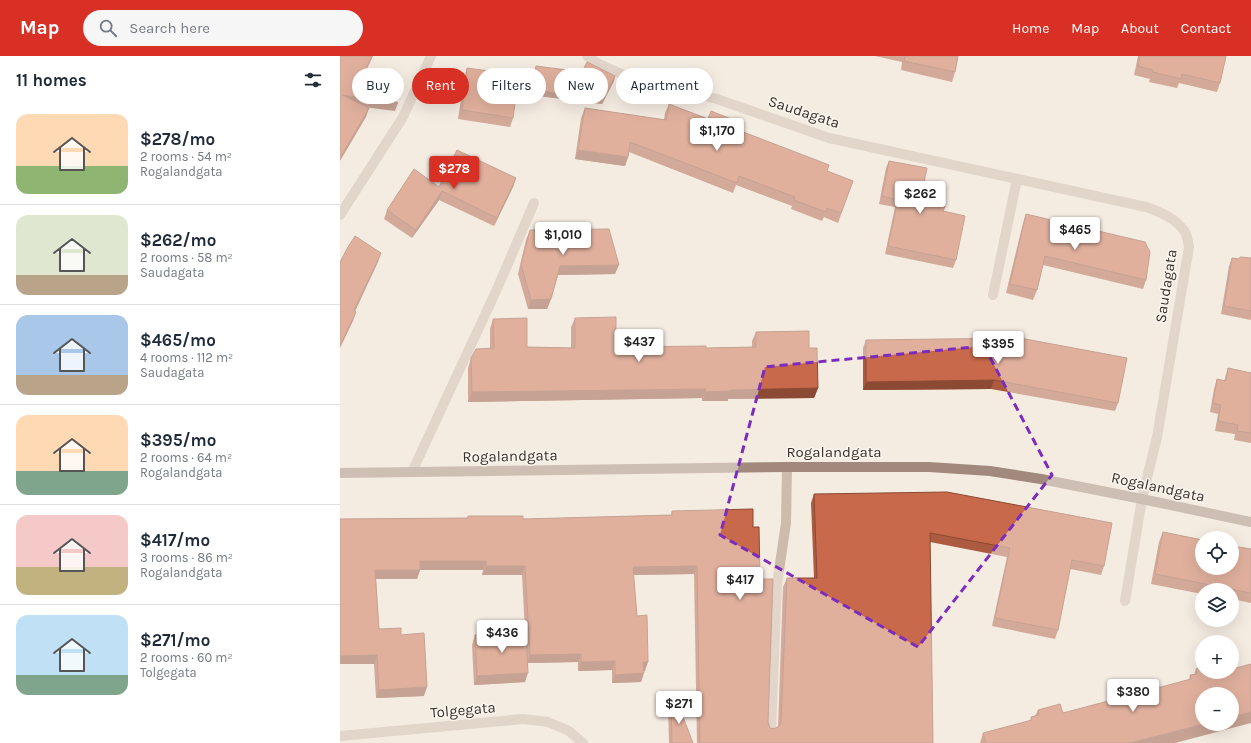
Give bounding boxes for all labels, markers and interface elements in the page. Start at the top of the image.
search box [83,10,363,46]
text: Map [20,17,59,39]
icon: search [97,17,119,39]
text: Search here [129,19,210,37]
text: Home [1012,20,1049,37]
text: Map [1071,20,1099,37]
text: About [1121,20,1159,37]
text: Contact [1181,20,1231,37]
chip: Buy [352,68,404,104]
chip: Rent [412,68,469,104]
chip: Filters [477,68,546,104]
chip: New [554,68,608,104]
chip: Apartment [616,68,713,104]
icon: filters [302,69,324,91]
text: 11 homes [16,70,87,90]
street label: Saudagata [766,92,842,132]
pin: $1,170 [684,118,750,152]
text: $1,170 [699,123,735,138]
text: $278/mo [140,129,215,149]
icon: home [48,130,96,178]
text: 2 rooms · 54 m² [140,149,232,164]
pin: $278 [430,156,478,190]
text: $278 [438,161,470,176]
text: Rogalandgata [140,164,222,179]
pin: $262 [896,181,944,215]
text: $262 [904,186,936,201]
pin: $465 [1051,217,1099,251]
pin: $1,010 [530,222,596,256]
text: $465 [1059,222,1091,237]
text: $1,010 [544,227,582,242]
text: $262/mo [140,230,216,250]
icon: home [48,231,96,279]
street label: Saudagata [1151,248,1181,324]
text: 2 rooms · 58 m² [140,250,233,265]
text: Saudagata [140,265,204,280]
pin: $437 [615,329,663,363]
text: $465/mo [140,330,216,350]
icon: home [48,331,96,379]
pin: $395 [974,331,1022,365]
text: $437 [623,334,655,349]
text: $395 [982,336,1014,351]
text: 4 rooms · 112 m² [140,350,233,365]
text: Saudagata [140,365,204,380]
text: $395/mo [140,430,216,450]
icon: home [48,431,96,479]
street label: Rogalandgata [786,443,882,461]
street label: Rogalandgata [462,446,558,466]
text: 2 rooms · 64 m² [140,450,232,465]
text: Rogalandgata [140,465,222,480]
street label: Rogalandgata [1110,468,1206,506]
text: $417/mo [140,530,210,550]
icon: home [48,531,96,579]
map controls [1195,531,1239,731]
button: locate [1195,531,1239,575]
text: 3 rooms · 86 m² [140,550,233,565]
text: Rogalandgata [140,565,222,580]
pin: $417 [716,567,764,601]
text: $417 [726,572,754,587]
button: layers [1195,583,1239,627]
pin: $436 [478,620,526,654]
text: $436 [486,625,518,640]
text: $271/mo [140,630,210,650]
icon: home [48,631,96,679]
button: + [1195,635,1239,679]
text: 2 rooms · 60 m² [140,650,233,665]
text: Tolgegata [140,665,197,680]
pin: $380 [1109,679,1157,713]
text: $380 [1116,684,1150,699]
button: − [1195,687,1239,731]
pin: $271 [655,691,703,725]
text: $271 [665,696,693,711]
street label: Tolgegata [430,698,496,722]

